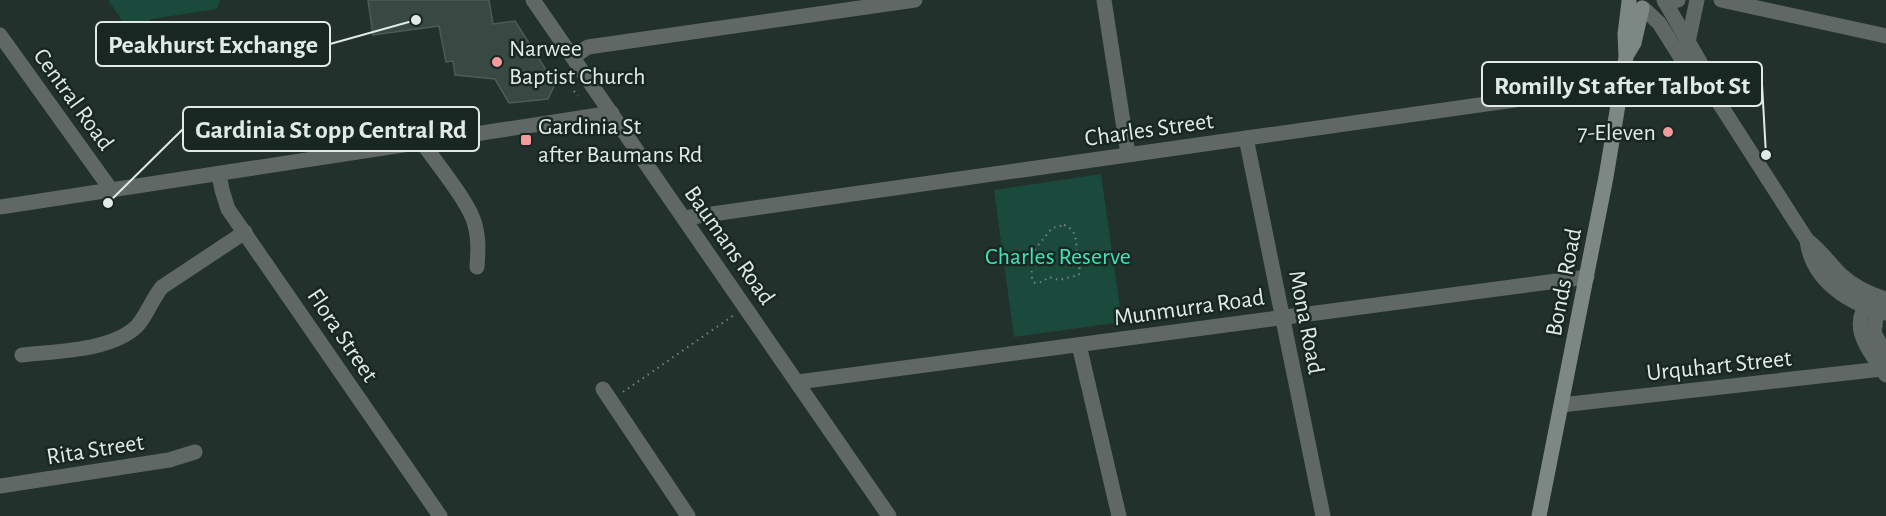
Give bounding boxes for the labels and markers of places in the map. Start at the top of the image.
callout: Peakhurst Exchange [96,22,330,66]
place label: Narwee Baptist Church [509,37,646,89]
marker: Narwee Baptist Church [490,55,504,69]
callout: Romilly St after Talbot St [1482,62,1762,106]
callout: Gardinia St opp Central Rd [183,107,479,151]
place label: Gardinia St after Baumans Rd [538,115,703,167]
place label: 7-Eleven [1578,121,1656,145]
marker: 7-Eleven [1661,125,1675,139]
marker: Gardinia St after Baumans Rd [519,133,533,147]

